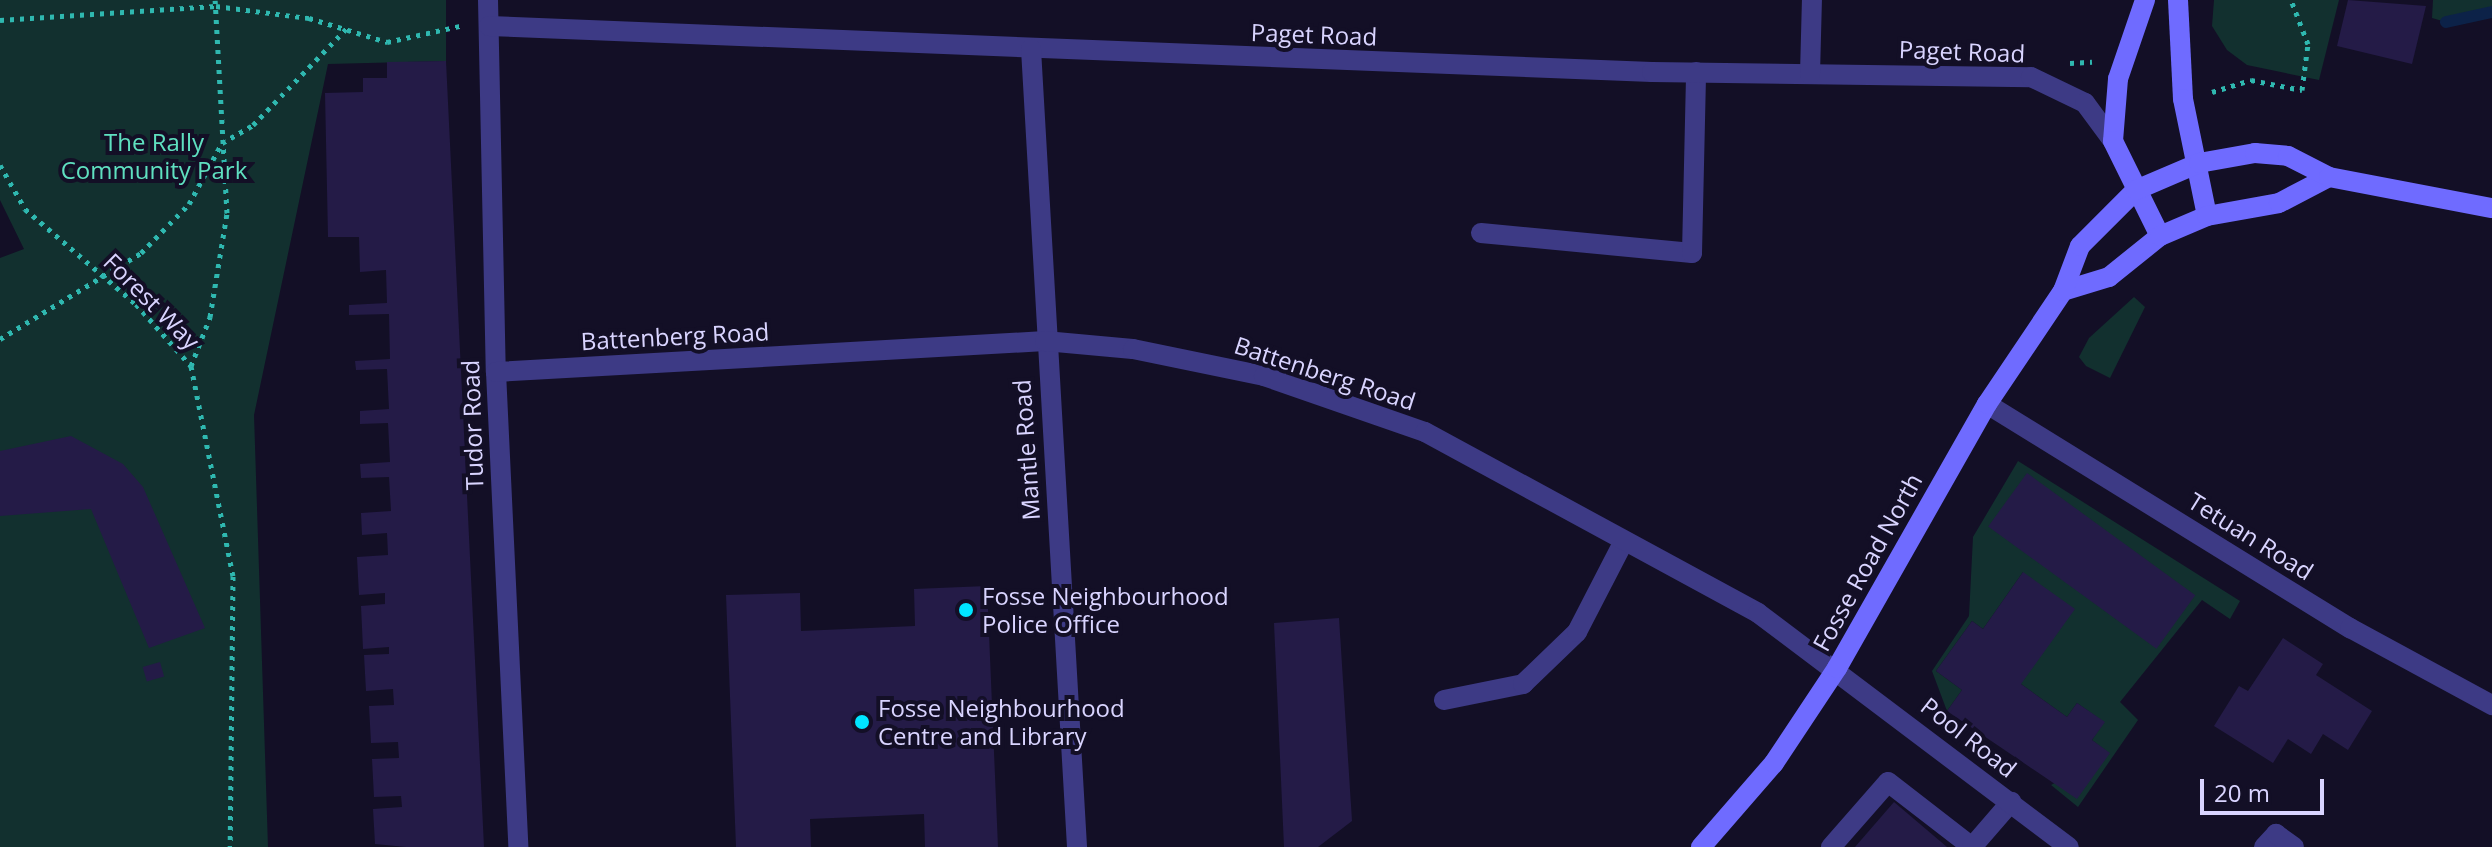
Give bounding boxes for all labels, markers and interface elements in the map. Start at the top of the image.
street label: Paget Road [1250,17,1378,51]
street label: Paget Road [1898,34,2026,68]
park label: The Rally Community Park [61,128,247,184]
street label: Forest Way [98,247,206,355]
street label: Battenberg Road [580,317,770,355]
street label: Battenberg Road [1231,330,1419,416]
street label: Tudor Road [455,359,489,491]
street label: Mantle Road [1007,379,1045,521]
street label: Fosse Road North [1806,468,1928,656]
street label: Tetuan Road [2183,486,2319,586]
place label: Fosse Neighbourhood Police Office [982,582,1229,638]
marker: Fosse Neighbourhood Police Office [957,601,975,619]
street label: Pool Road [1916,691,2022,783]
place label: Fosse Neighbourhood Centre and Library [878,694,1125,750]
marker: Fosse Neighbourhood Centre and Library [853,713,871,731]
scale bar [2204,763,2328,813]
text: 20 m [2214,776,2270,809]

